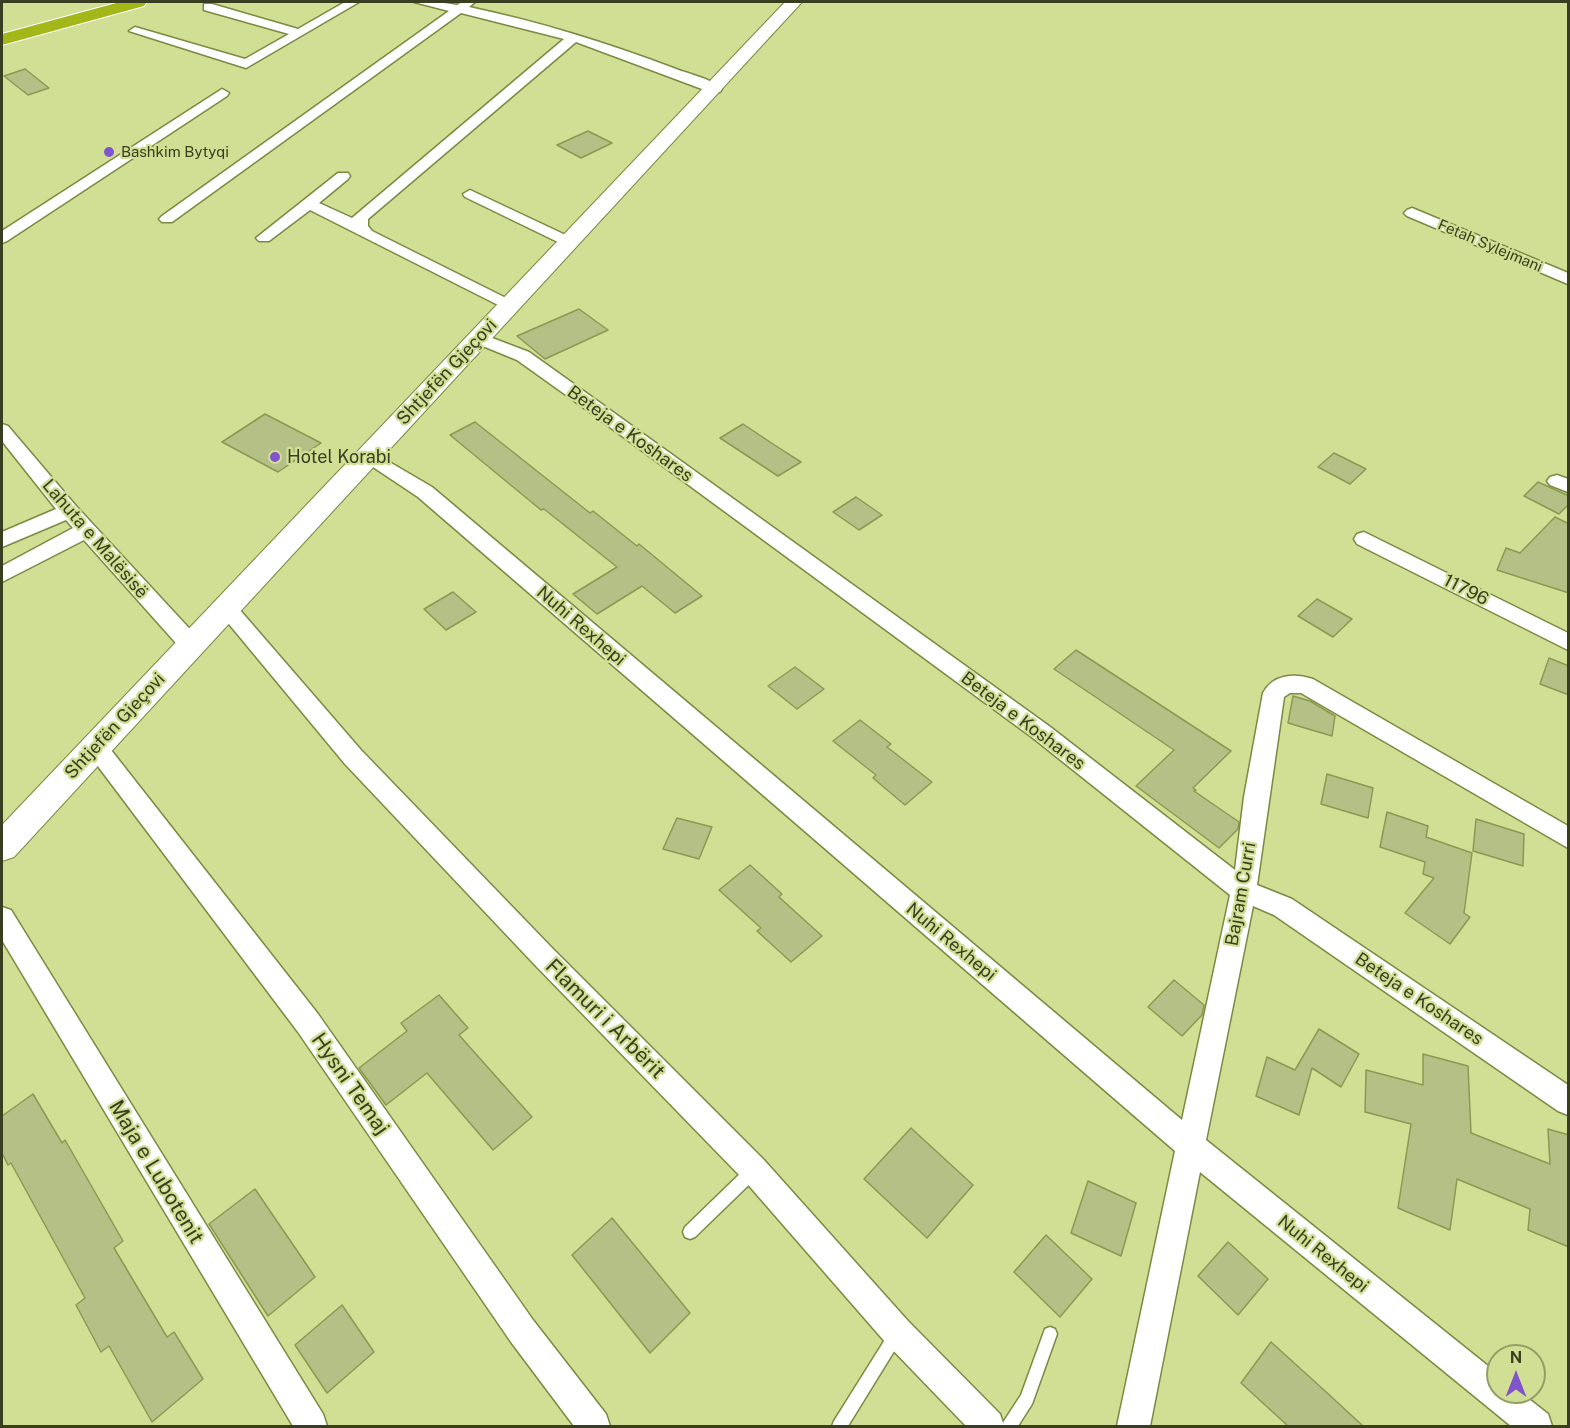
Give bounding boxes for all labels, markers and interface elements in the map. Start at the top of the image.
place label: Bashkim Bytyqi [121,143,229,161]
marker: Bashkim Bytyqi [102,145,116,159]
street label: Fetah Sylejmani [1435,216,1545,276]
street label: Shtjefën Gjeçovi [392,314,502,430]
street label: Beteja e Koshares [563,381,697,487]
place label: Hotel Korabi [287,446,391,468]
marker: Hotel Korabi [268,450,282,464]
street label: Lahuta e Malësisë [37,475,153,603]
street label: 11796 [1440,570,1492,610]
street label: Nuhi Rexhepi [532,582,630,670]
street label: Beteja e Koshares [957,667,1089,775]
street label: Shtjefën Gjeçovi [60,668,170,784]
street label: Bajram Curri [1221,840,1261,948]
street label: Nuhi Rexhepi [902,898,1000,986]
street label: Beteja e Koshares [1351,948,1487,1050]
street label: Flamuri i Arbërit [540,954,670,1084]
street label: Hysni Temaj [306,1028,394,1140]
street label: Maja e Lubotenit [103,1096,209,1248]
street label: Nuhi Rexhepi [1273,1211,1373,1297]
north arrow [1486,1344,1546,1404]
text: N [1510,1348,1522,1367]

